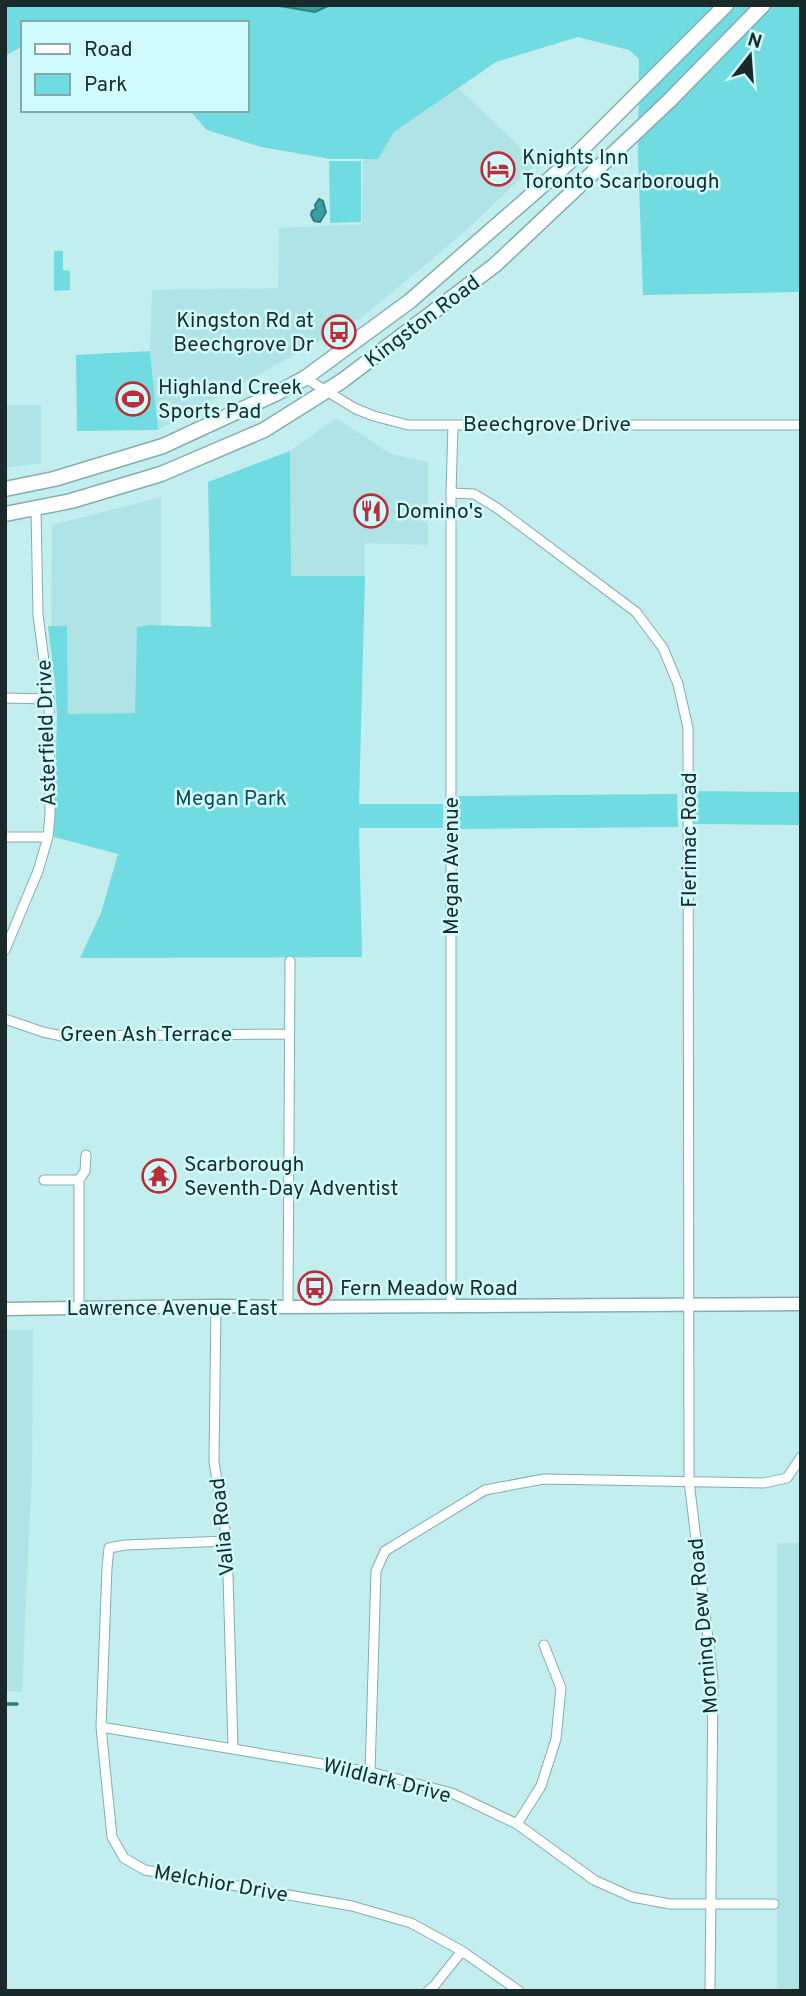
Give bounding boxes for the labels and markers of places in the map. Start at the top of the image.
place label: Knights Inn Toronto Scarborough [522,145,719,196]
hotel icon: Knights Inn Toronto Scarborough [479,150,517,188]
place label: Kingston Rd at Beechgrove Dr [173,308,314,359]
bus stop icon: Kingston Rd at Beechgrove Dr [320,313,358,351]
place label: Highland Creek Sports Pad [158,375,303,426]
sports icon: Highland Creek Sports Pad [114,380,152,418]
restaurant icon: Domino's [352,492,390,530]
place label: Domino's [396,499,483,526]
place label: Scarborough Seventh-Day Adventist [184,1152,398,1203]
temple icon: Scarborough Seventh-Day Adventist [140,1157,178,1195]
bus stop icon: Fern Meadow Road [296,1269,334,1307]
place label: Fern Meadow Road [340,1276,518,1303]

